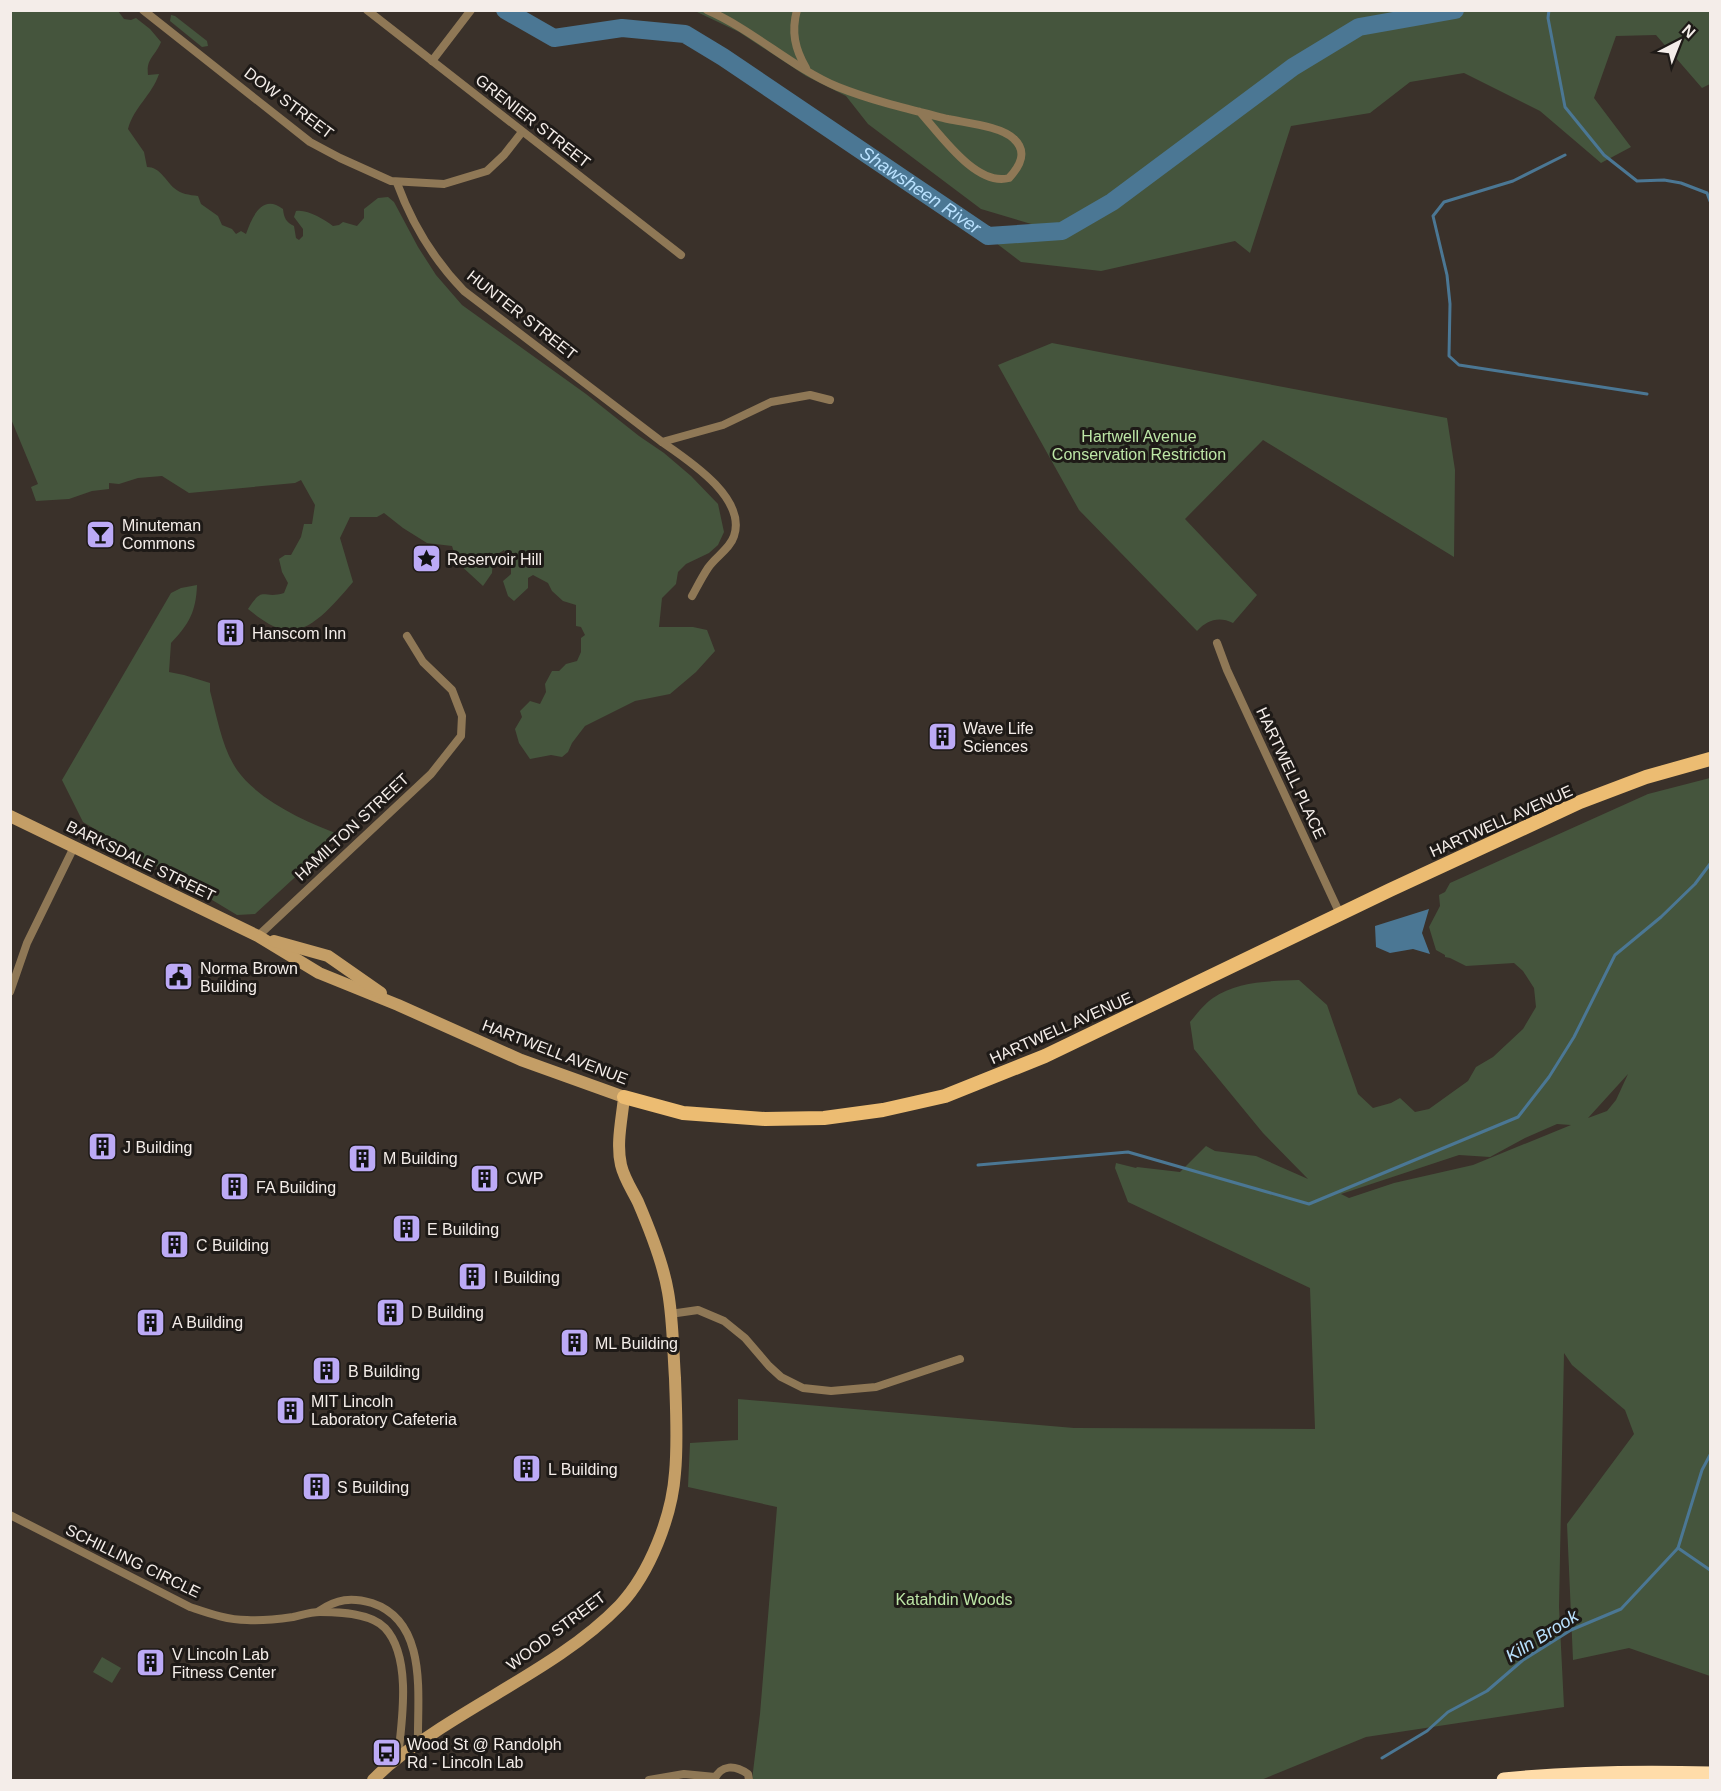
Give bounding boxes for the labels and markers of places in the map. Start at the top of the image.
place label: Minuteman Commons [122,517,201,552]
bar icon: Minuteman Commons [85,518,117,550]
place icon: Reservoir Hill [410,543,442,575]
place label: Reservoir Hill [447,551,542,568]
building icon: Hanscom Inn [215,617,247,649]
place label: Hanscom Inn [252,625,346,642]
place label: Wave Life Sciences [963,720,1034,755]
building icon: Wave Life Sciences [926,721,958,753]
place label: Norma Brown Building [200,960,298,995]
public building icon: Norma Brown Building [163,961,195,993]
building icon: J Building [86,1131,118,1163]
place label: J Building [123,1139,192,1156]
building icon: M Building [346,1142,378,1174]
place label: M Building [383,1150,458,1167]
building icon: CWP [469,1162,501,1194]
place label: CWP [506,1170,543,1187]
building icon: FA Building [219,1171,251,1203]
place label: FA Building [256,1179,336,1196]
building icon: E Building [390,1213,422,1245]
place label: E Building [427,1221,499,1238]
building icon: C Building [159,1229,191,1261]
place label: C Building [196,1237,269,1254]
building icon: I Building [457,1261,489,1293]
place label: I Building [494,1269,560,1286]
building icon: D Building [374,1296,406,1328]
place label: D Building [411,1304,484,1321]
building icon: A Building [135,1306,167,1338]
place label: A Building [172,1314,243,1331]
building icon: ML Building [558,1327,590,1359]
place label: ML Building [595,1335,678,1352]
building icon: B Building [311,1355,343,1387]
place label: B Building [348,1363,420,1380]
place label: MIT Lincoln Laboratory Cafeteria [311,1393,457,1428]
building icon: MIT Lincoln Laboratory Cafeteria [274,1394,306,1426]
building icon: L Building [511,1453,543,1485]
place label: L Building [548,1461,618,1478]
building icon: S Building [300,1471,332,1503]
place label: S Building [337,1479,409,1496]
place label: V Lincoln Lab Fitness Center [172,1646,277,1681]
building icon: V Lincoln Lab Fitness Center [135,1647,167,1679]
place label: Wood St @ Randolph Rd - Lincoln Lab [407,1736,562,1771]
bus stop icon: Wood St @ Randolph Rd - Lincoln Lab [370,1737,402,1769]

